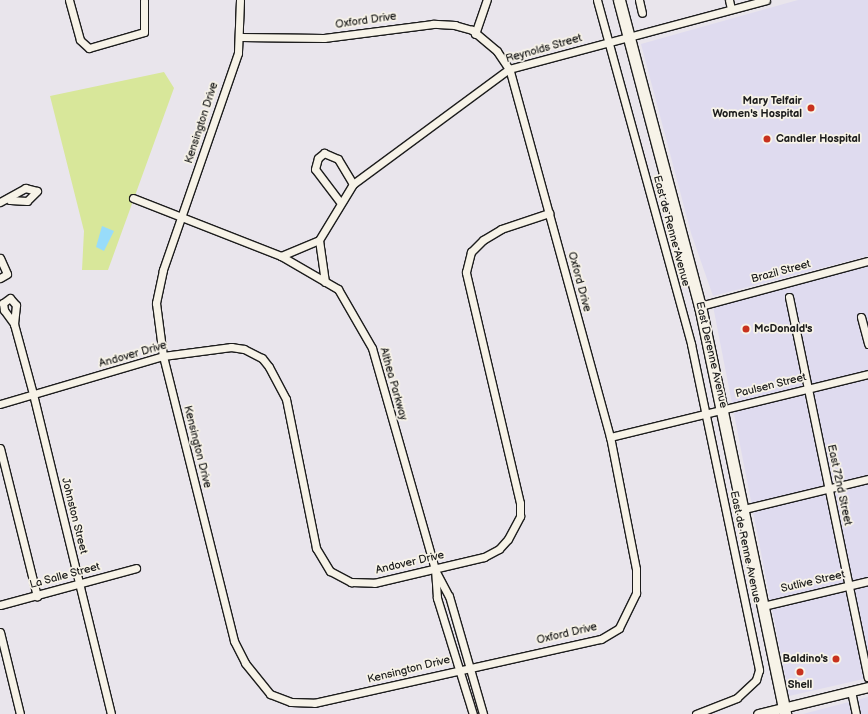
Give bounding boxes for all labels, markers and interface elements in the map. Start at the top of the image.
street label: Oxford Drive [335,10,397,32]
street label: Reynolds Street [504,32,584,66]
street label: Kensington Drive [183,81,221,165]
place label: Mary Telfair Women's Hospital [712,95,802,121]
marker: Mary Telfair Women's Hospital [805,102,817,114]
place label: Candler Hospital [776,132,861,146]
marker: Candler Hospital [761,133,773,145]
street label: East de Renne Avenue [650,174,692,288]
street label: Oxford Drive [565,251,593,313]
street label: Brazil Street [750,258,812,286]
street label: East Derenne Avenue [692,301,730,409]
place label: McDonald's [754,322,813,336]
marker: McDonald's [741,324,751,334]
street label: Andover Drive [98,339,168,371]
street label: Althea Parkway [376,346,410,422]
street label: Paulsen Street [734,371,808,401]
street label: Kensington Drive [180,404,214,490]
street label: East 72nd Street [824,443,854,527]
street label: Johnston Street [58,476,90,556]
street label: East de Renne Avenue [727,490,763,604]
street label: Andover Drive [374,549,446,577]
street label: La Salle Street [28,560,102,592]
street label: Sutlive Street [780,568,846,596]
street label: Oxford Drive [535,621,599,647]
place label: Baldino's [782,652,828,666]
street label: Kensington Drive [366,653,452,687]
marker: Baldino's [831,654,841,664]
marker: Shell [795,667,805,677]
place label: Shell [788,678,812,692]

